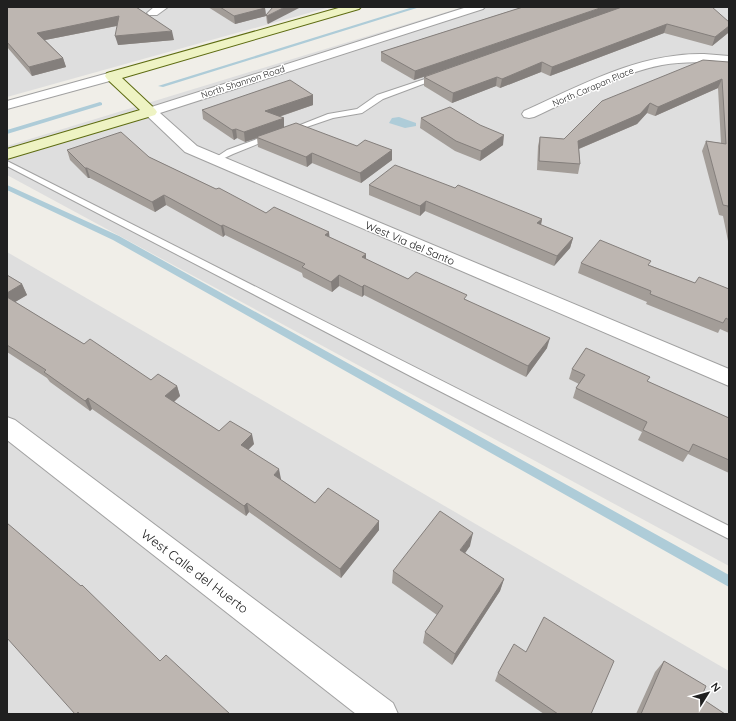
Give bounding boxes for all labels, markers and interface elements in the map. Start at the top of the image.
street label: North Shannon Road [200,63,286,100]
street label: North Carapan Place [550,64,635,109]
street label: West Via del Santo [363,218,457,268]
street label: West Calle del Huerto [138,526,252,617]
north arrow [688,673,728,713]
text: N [708,680,724,694]

